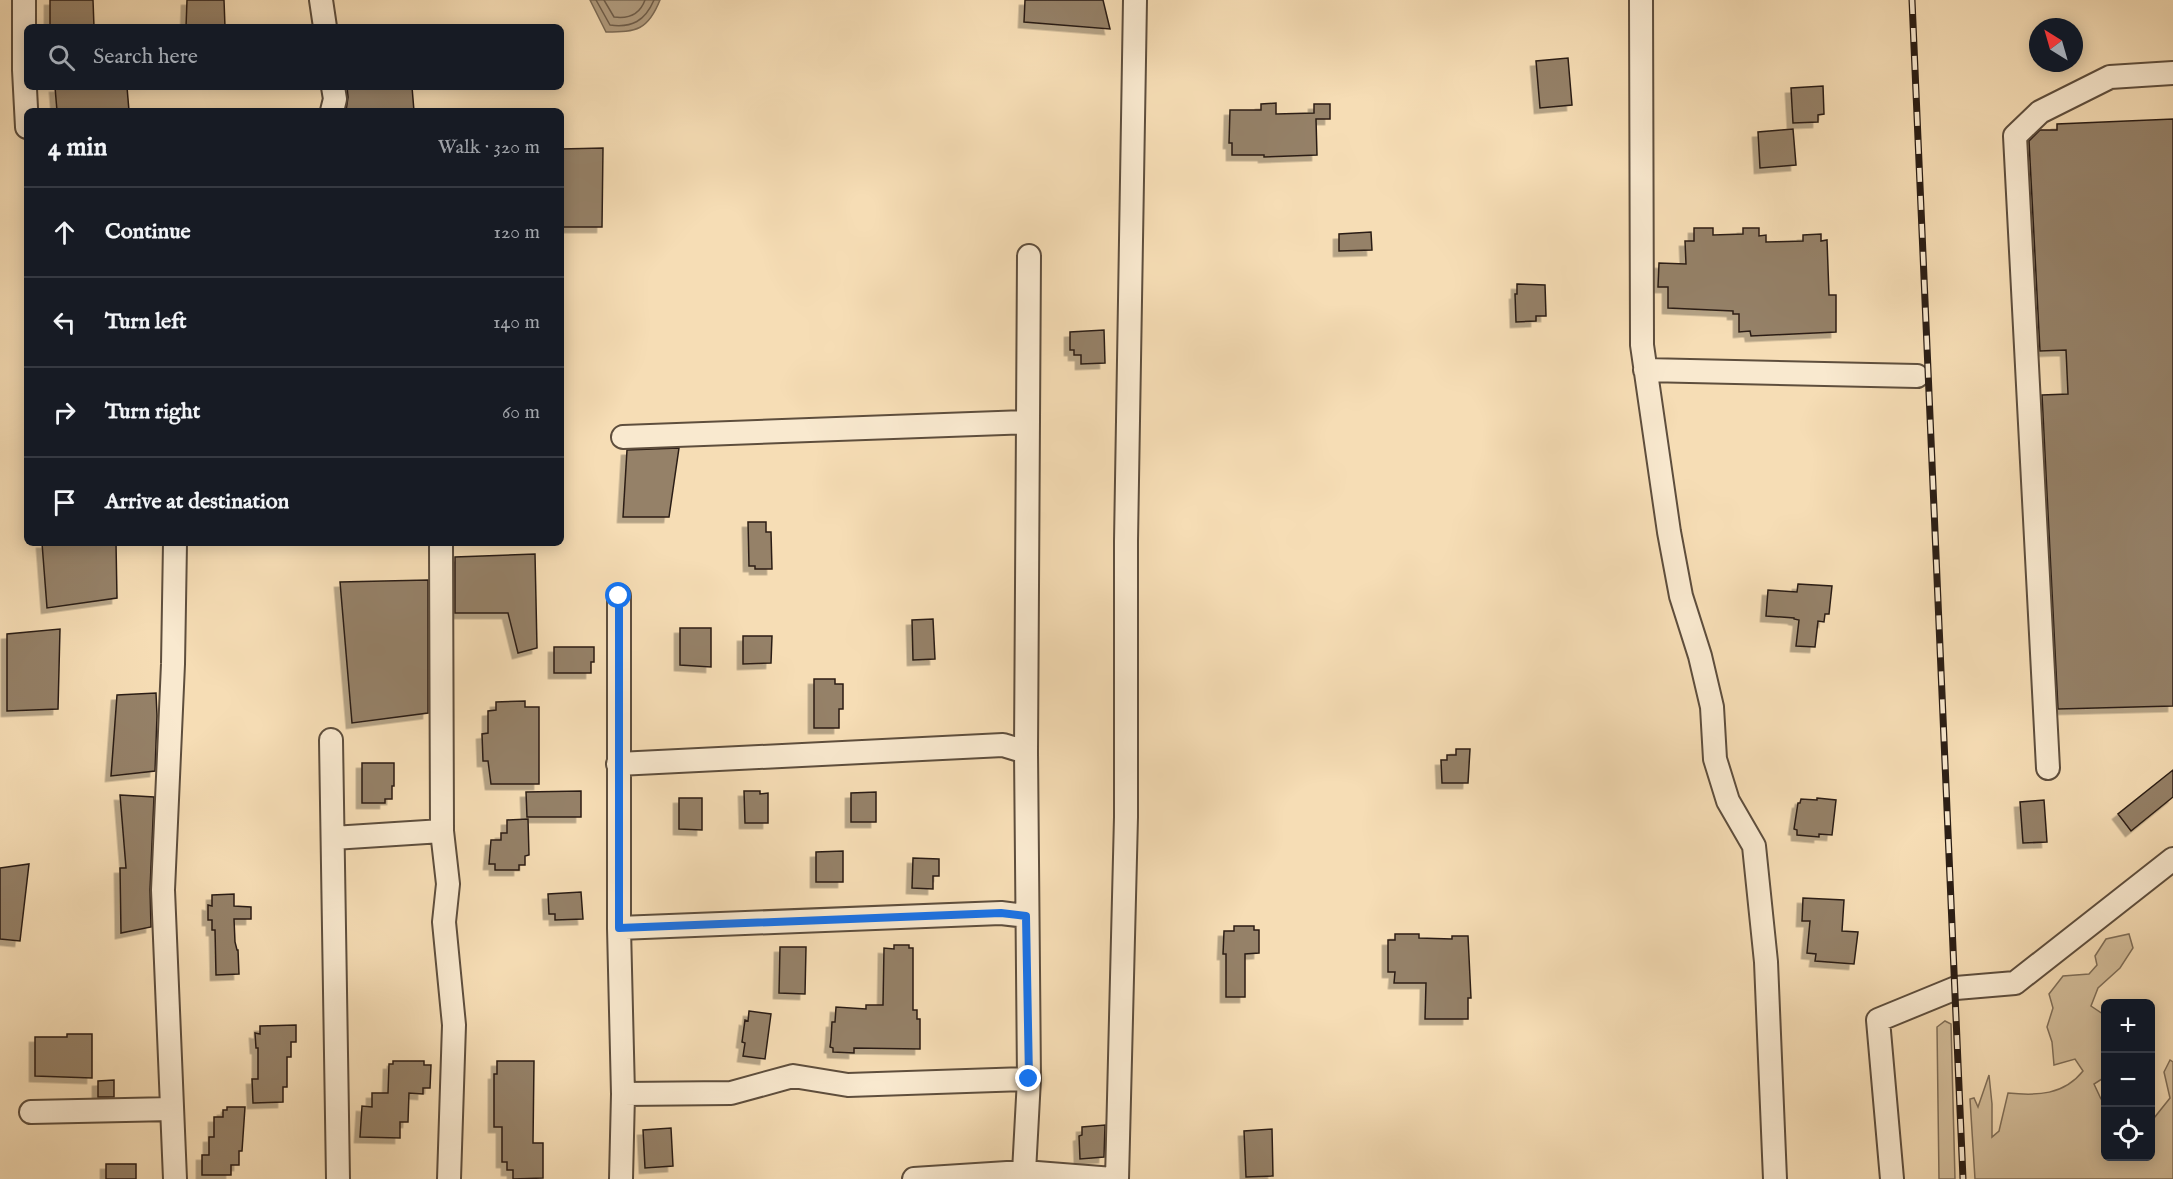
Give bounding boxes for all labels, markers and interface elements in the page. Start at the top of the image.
north arrow [2029,18,2083,72]
search box [24,24,564,90]
icon: search [45,41,78,74]
text: Search here [93,43,198,71]
text: 4 min [48,131,107,164]
text: Walk · 320 m [438,135,540,160]
icon: ahead [48,216,81,249]
text: Continue [105,218,191,246]
text: 120 m [494,220,540,245]
icon: left [48,306,81,339]
text: Turn left [105,308,187,336]
text: 140 m [493,310,540,335]
icon: right [48,396,81,429]
text: Turn right [105,398,200,426]
text: 60 m [502,400,540,425]
icon: arrive [48,486,81,519]
text: Arrive at destination [105,488,289,516]
route start [605,582,631,608]
map controls [2101,999,2155,1161]
button: + [2101,999,2155,1053]
button: − [2101,1053,2155,1107]
route end [1015,1065,1041,1091]
button: locate [2101,1107,2155,1161]

